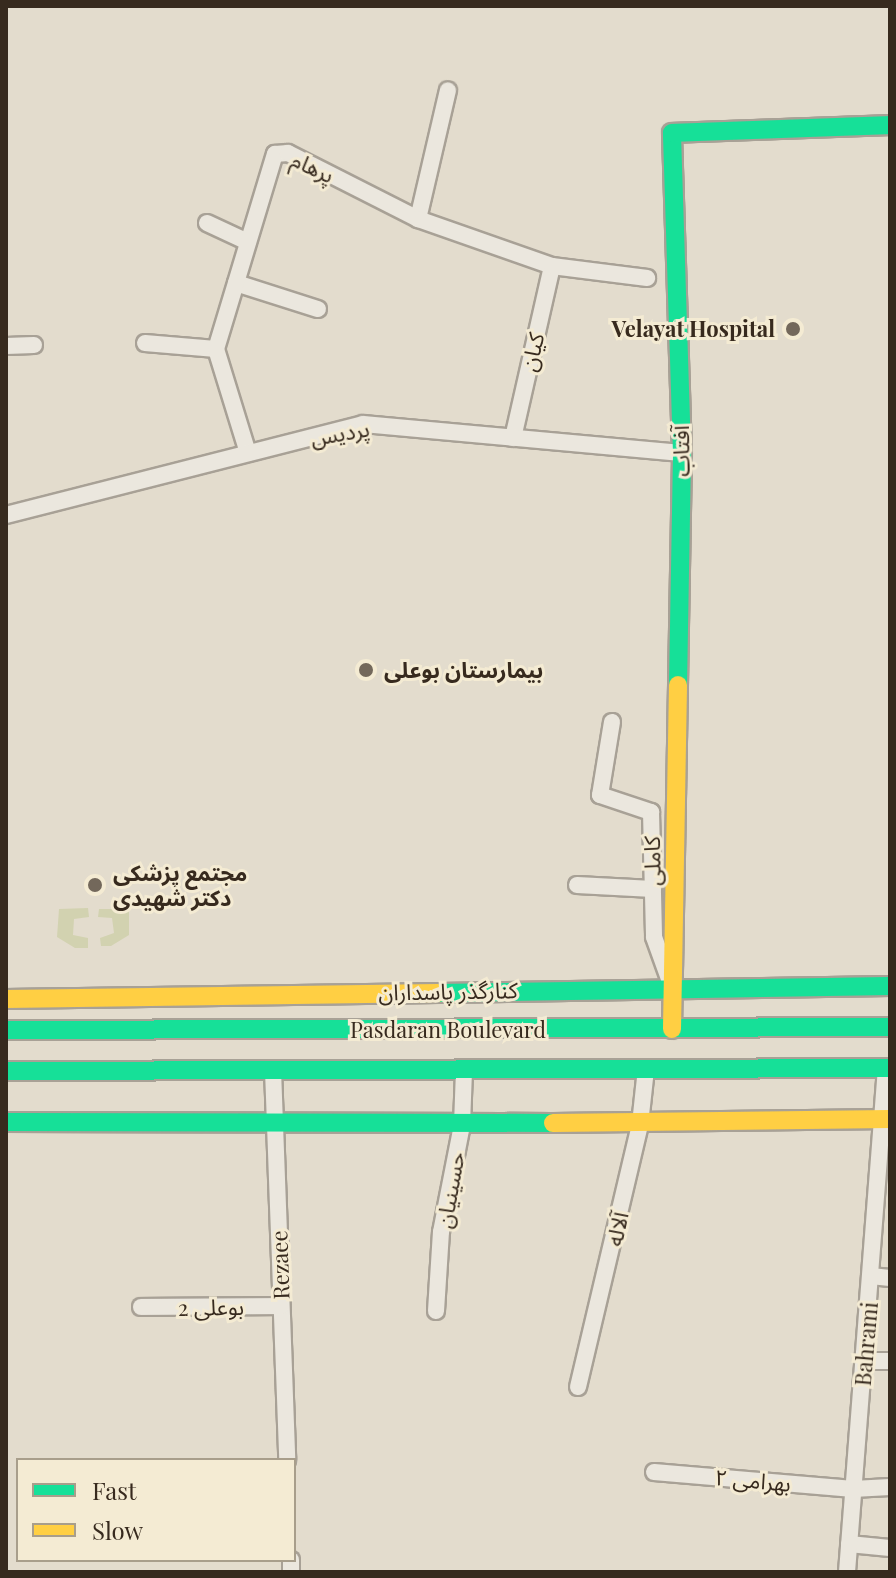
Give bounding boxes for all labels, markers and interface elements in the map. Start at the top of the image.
street label: پرهام [287,146,339,188]
place label: Velayat Hospital [611,316,775,342]
marker: Velayat Hospital [782,318,804,340]
street label: کیان [515,330,549,374]
street label: پردیس [308,415,372,451]
street label: آفتاب [667,425,695,477]
place label: بیمارستان بوعلی [384,657,543,683]
marker: بیمارستان بوعلی [355,659,377,681]
street label: کاملی [638,836,666,886]
place label: مجتمع پزشکی دکتر شهیدی [113,859,247,910]
marker: مجتمع پزشکی دکتر شهیدی [84,874,106,896]
street label: کنارگذر پاسداران [378,977,518,1005]
street label: Pasdaran Boulevard [350,1017,546,1043]
street label: حسینیان [430,1150,470,1230]
street label: آلاله [601,1209,633,1249]
street label: Rezaee [266,1230,294,1300]
street label: بوعلی 2 [178,1293,244,1321]
street label: Bahrami [849,1301,883,1387]
legend [16,1458,296,1562]
street label: بهرامی ۲ [714,1464,792,1496]
text: Fast [92,1474,137,1506]
text: Slow [92,1514,143,1546]

